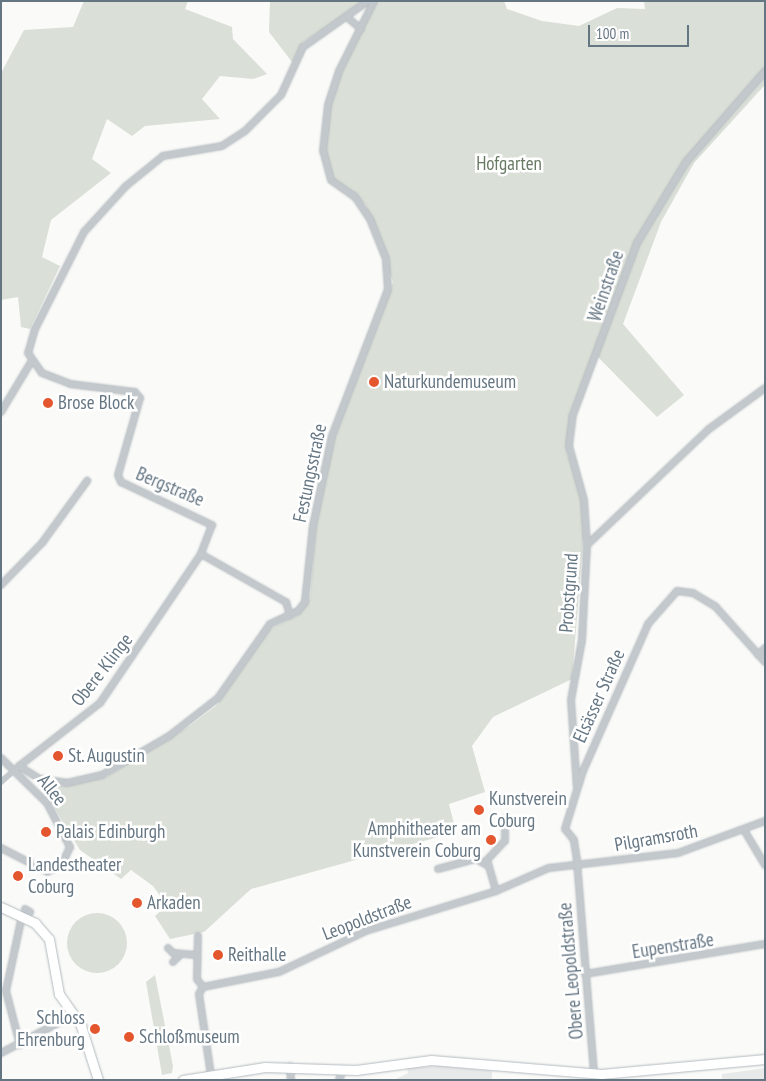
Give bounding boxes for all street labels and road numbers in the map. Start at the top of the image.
street label: Weinstraße [583,247,629,325]
street label: Festungsstraße [288,422,332,524]
street label: Bergstraße [133,462,207,512]
street label: Probstgrund [555,553,583,633]
street label: Obere Klinge [67,629,137,711]
street label: Elsässer Straße [568,646,630,746]
street label: Allee [33,770,71,810]
street label: Pilgramsroth [613,819,699,857]
street label: Leopoldstraße [319,891,415,945]
street label: Obere Leopoldstraße [554,902,588,1040]
street label: Eupenstraße [631,928,715,964]

